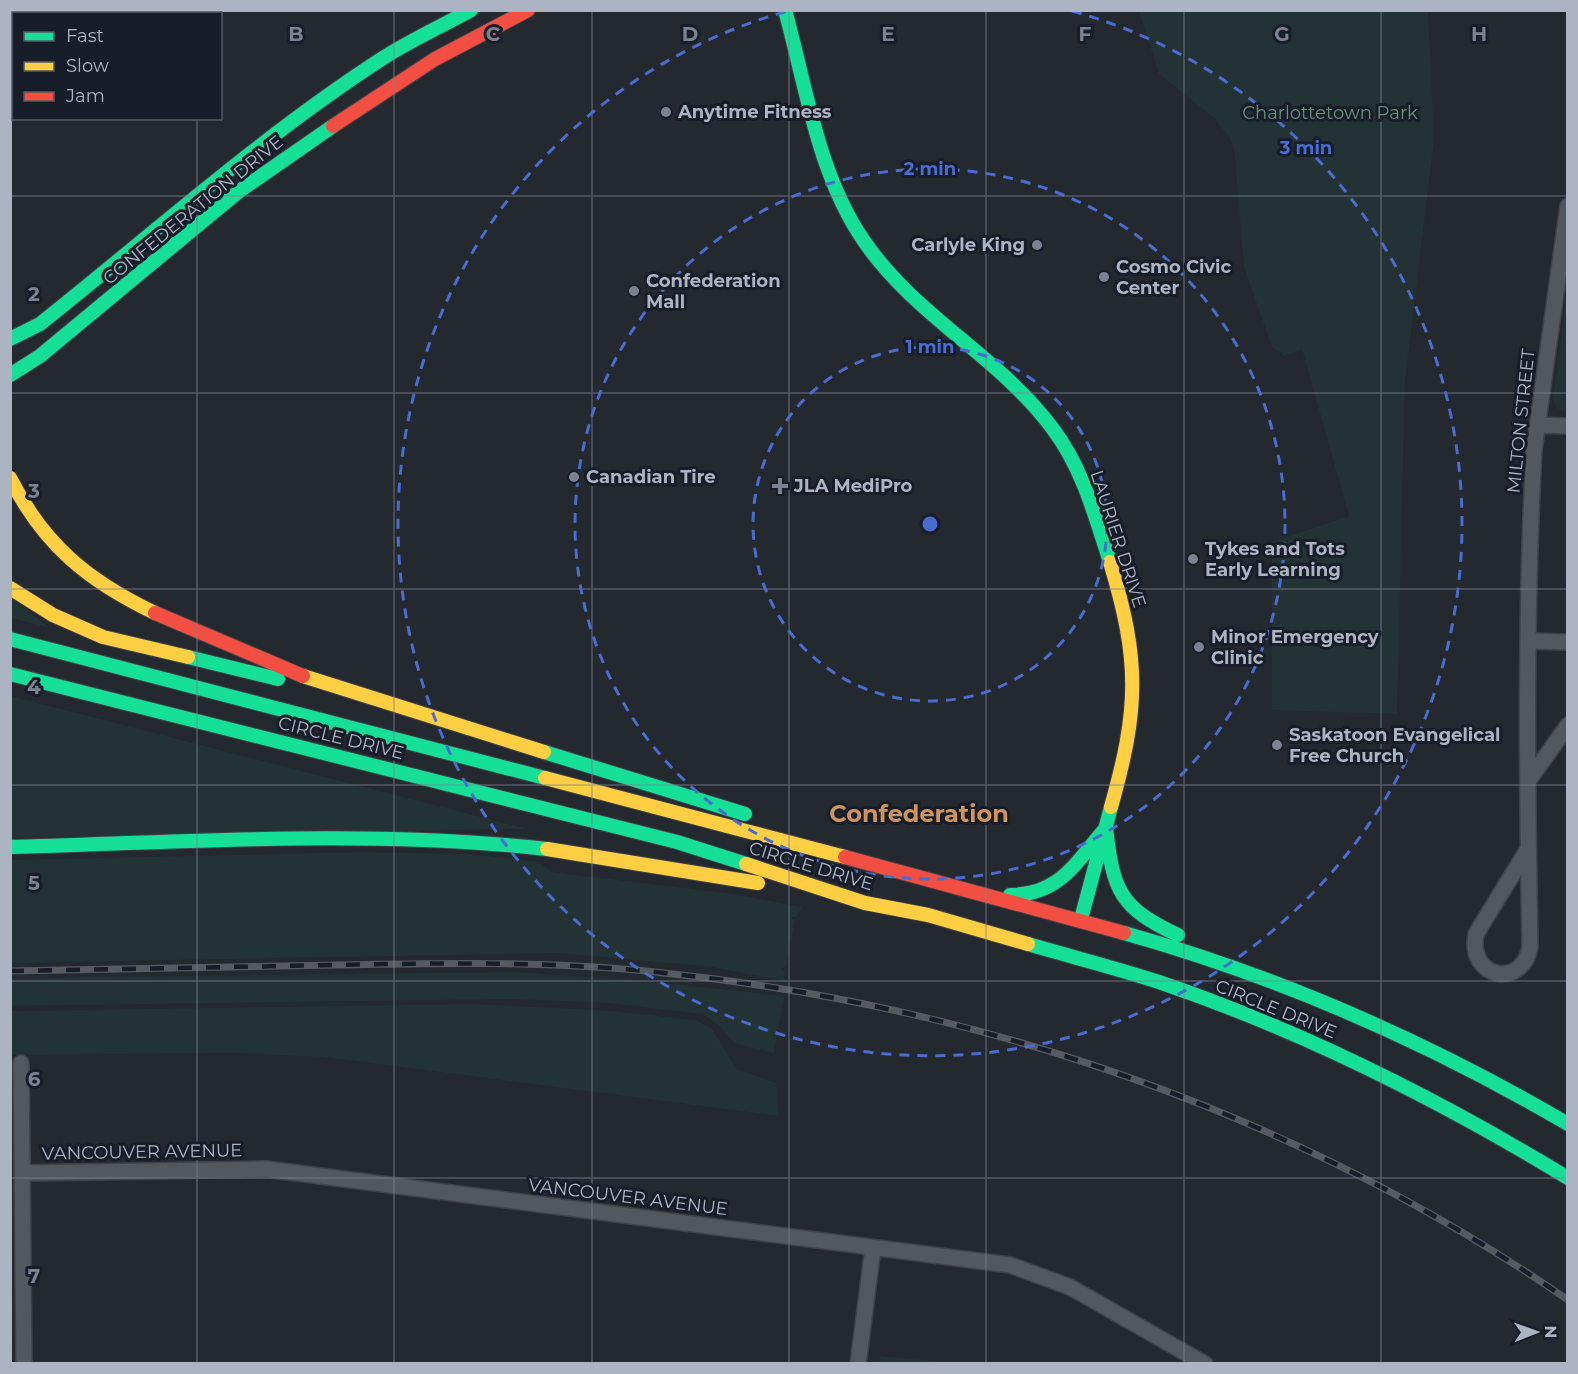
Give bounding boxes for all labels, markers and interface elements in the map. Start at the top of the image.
legend [12,12,222,120]
text: B [288,22,304,46]
text: C [486,22,501,46]
text: D [682,22,698,46]
text: E [881,22,895,46]
text: F [1079,22,1092,46]
text: G [1274,22,1290,46]
text: H [1471,22,1487,46]
text: Fast [66,25,104,47]
text: Slow [66,55,109,77]
text: Jam [65,85,105,107]
place label: Anytime Fitness [677,101,832,123]
park label: Charlottetown Park [1242,102,1418,124]
marker: Anytime Fitness [659,105,673,119]
street label: CONFEDERATION DRIVE [99,131,287,289]
text: 3 min [1279,137,1332,159]
text: 2 min [904,158,956,180]
place label: Carlyle King [911,234,1025,256]
marker: Carlyle King [1030,238,1044,252]
place label: Cosmo Civic Center [1116,256,1232,299]
place label: Confederation Mall [646,270,781,313]
marker: Cosmo Civic Center [1097,270,1111,284]
text: 2 [28,282,40,306]
marker: Confederation Mall [627,284,641,298]
text: 1 min [906,336,954,358]
street label: MILTON STREET [1502,347,1540,494]
place label: Canadian Tire [586,466,716,488]
street label: LAURIER DRIVE [1085,468,1151,610]
marker: Canadian Tire [567,470,581,484]
place label: JLA MediPro [793,475,913,497]
marker: JLA MediPro [771,477,789,495]
text: 3 [27,479,40,503]
centre of rings [920,514,940,534]
place label: Tykes and Tots Early Learning [1205,538,1345,581]
marker: Tykes and Tots Early Learning [1186,552,1200,566]
place label: Minor Emergency Clinic [1211,626,1379,669]
marker: Minor Emergency Clinic [1192,640,1206,654]
text: 4 [27,675,41,699]
street label: CIRCLE DRIVE [276,712,406,764]
place label: Saskatoon Evangelical Free Church [1289,724,1500,767]
marker: Saskatoon Evangelical Free Church [1270,738,1284,752]
district label: Confederation [829,799,1009,828]
street label: CIRCLE DRIVE [746,837,876,895]
text: 5 [28,871,40,895]
street label: CIRCLE DRIVE [1212,975,1340,1043]
text: 6 [28,1067,41,1091]
street label: VANCOUVER AVENUE [42,1139,242,1165]
street label: VANCOUVER AVENUE [527,1174,729,1220]
text: 7 [28,1264,40,1288]
north arrow [1506,1302,1566,1362]
text: N [1541,1325,1560,1338]

